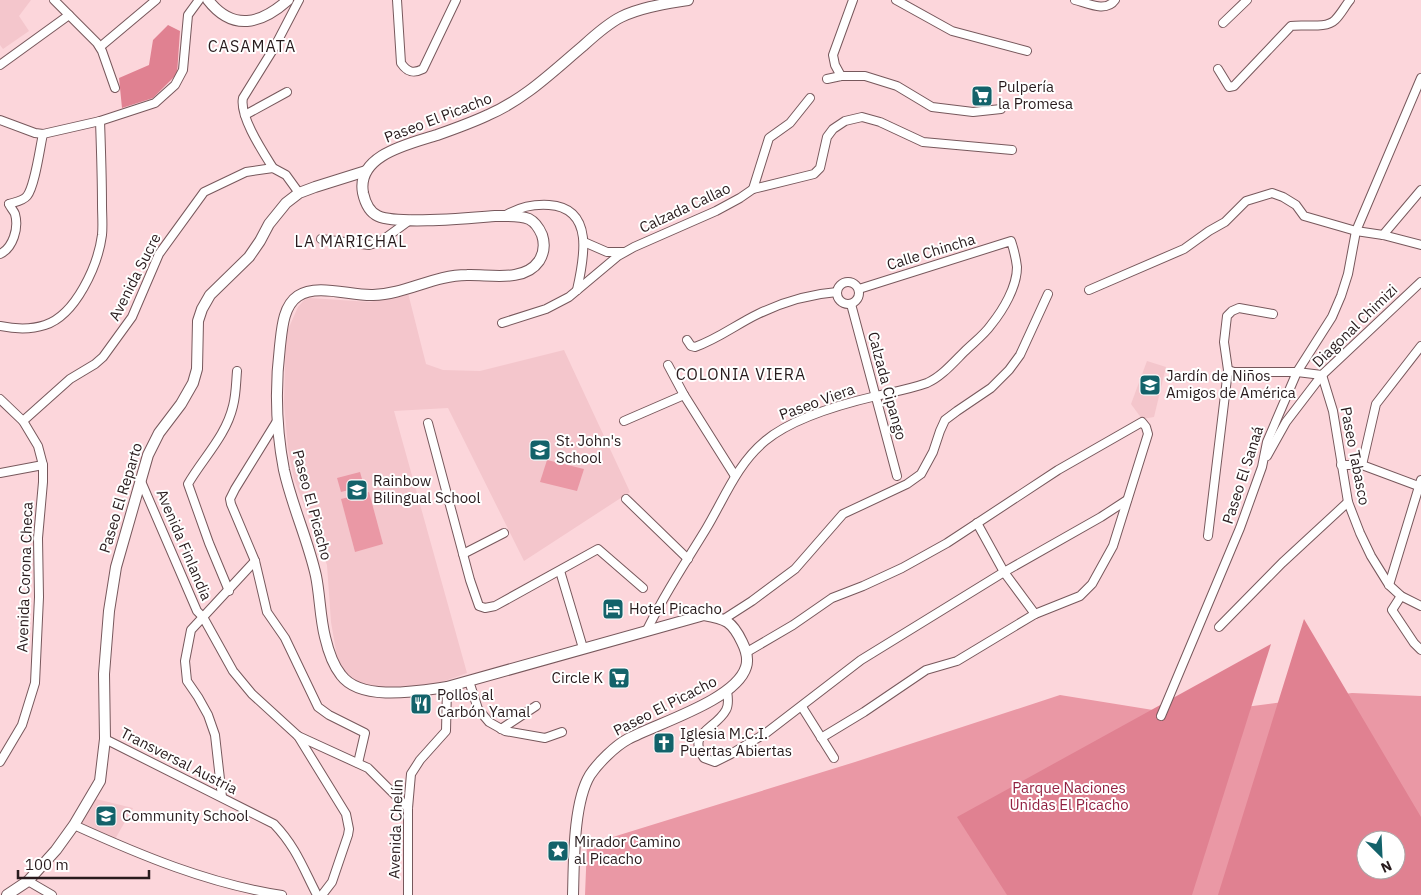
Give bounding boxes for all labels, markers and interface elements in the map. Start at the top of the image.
district label: CASAMATA [208,36,296,56]
place label: Pulpería la Promesa [998,77,1073,113]
supermarket icon: Pulpería la Promesa [970,84,994,108]
street label: Paseo El Picacho [381,88,494,147]
street label: Calzada Callao [636,178,733,237]
street label: Calle Chincha [884,229,977,274]
street label: Avenida Sucre [104,230,165,324]
district label: LA MARICHAL [295,231,407,251]
street label: Diagonal Chimizi [1308,280,1401,371]
street label: Calzada Cipango [864,330,911,442]
district label: COLONIA VIERA [676,364,806,384]
place label: Jardín de Niños Amigos de América [1166,366,1296,402]
school or university icon: Jardín de Niños Amigos de América [1138,373,1162,397]
street label: Paseo Viera [776,379,857,424]
street label: Paseo Tabasco [1337,405,1374,507]
street label: Paseo El Sanaá [1218,423,1267,526]
place label: St. John's School [556,431,621,467]
school or university icon: St. John's School [528,438,552,462]
street label: Paseo El Reparto [95,440,146,555]
street label: Paseo El Picacho [289,448,336,562]
place label: Rainbow Bilingual School [373,471,481,507]
school or university icon: Rainbow Bilingual School [345,478,369,502]
street label: Avenida Finlandia [152,486,216,603]
street label: Avenida Corona Checa [12,501,37,653]
hotel icon: Hotel Picacho [601,597,625,621]
place label: Hotel Picacho [629,599,722,618]
supermarket icon: Circle K [607,666,631,690]
place label: Circle K [552,668,603,687]
street label: Paseo El Picacho [610,671,720,740]
place label: Pollos al Carbón Yamal [437,685,530,721]
restaurant icon: Pollos al Carbón Yamal [409,692,433,716]
street label: Transversal Austria [118,723,241,798]
place label: Iglesia M.C.I. Puertas Abiertas [680,724,792,760]
church icon: Iglesia M.C.I. Puertas Abiertas [652,731,676,755]
park label: Parque Naciones Unidas El Picacho [1009,778,1129,814]
street label: Avenida Chelín [384,779,407,879]
school or university icon: Community School [94,804,118,828]
place label: Community School [122,806,249,825]
north arrow [1356,830,1406,880]
place label: Mirador Camino al Picacho [574,832,681,868]
place icon: Mirador Camino al Picacho [546,839,570,863]
scale bar [18,848,149,880]
text: 100 m [25,855,69,874]
text: N [1378,857,1395,877]

